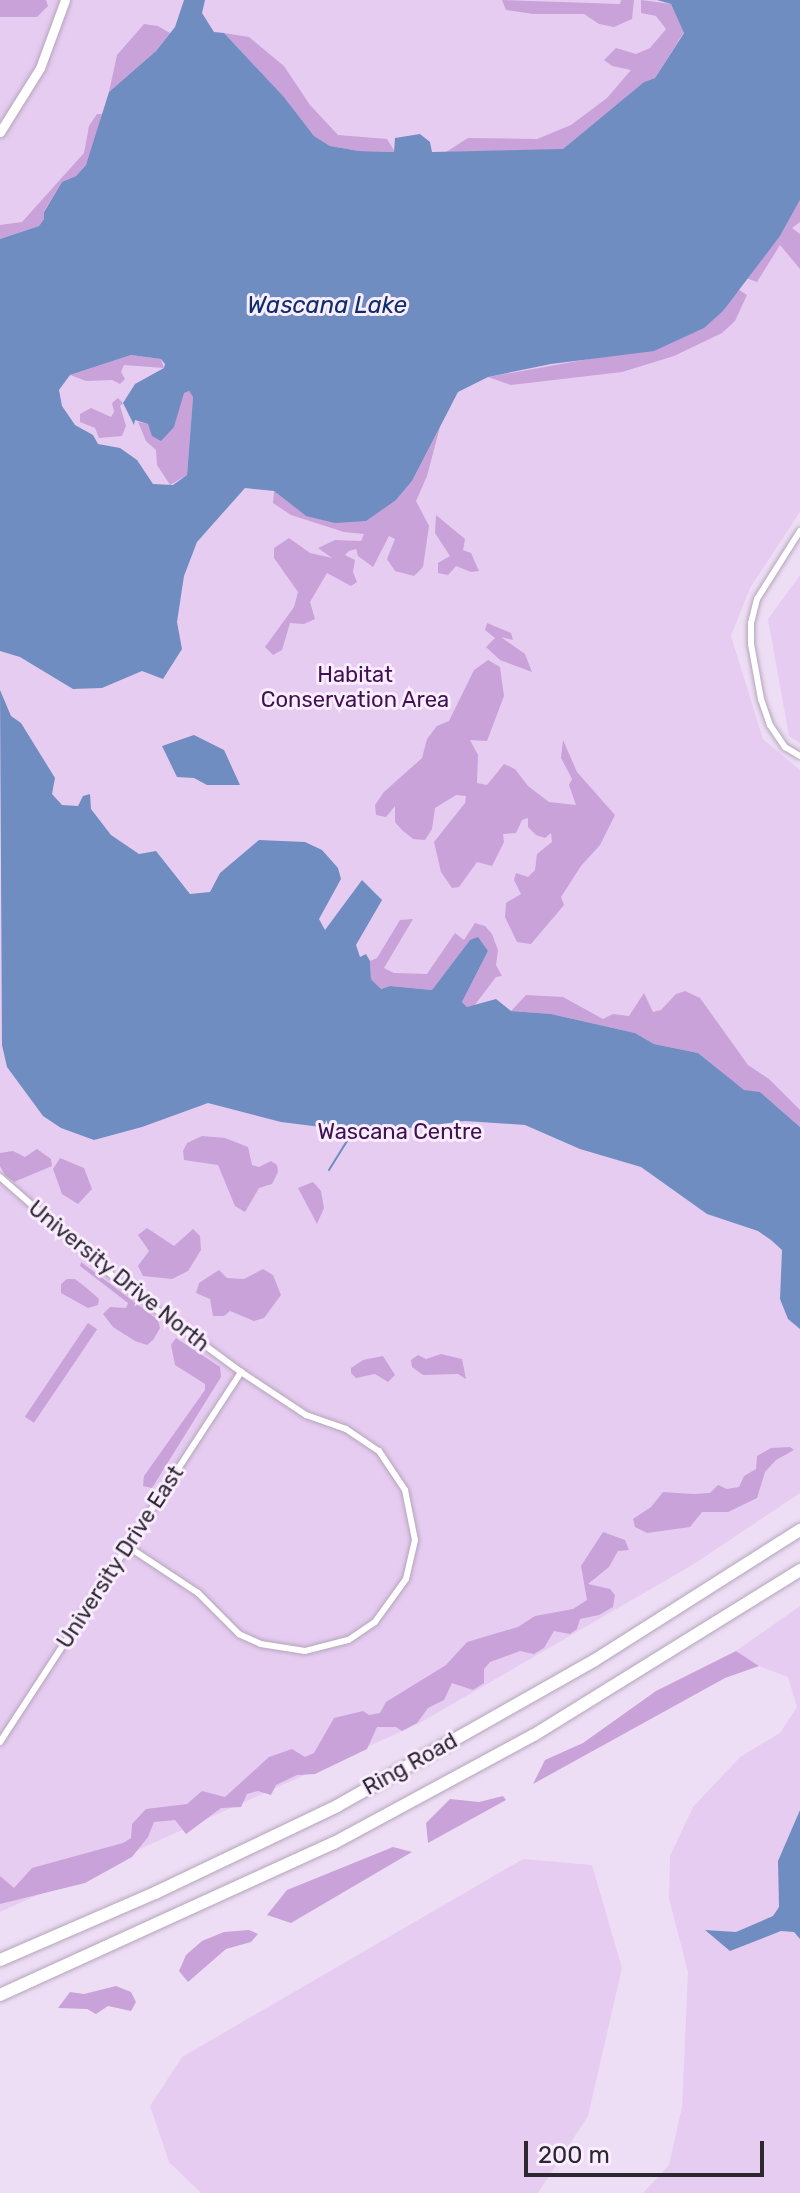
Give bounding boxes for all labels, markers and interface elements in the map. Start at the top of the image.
water label: Wascana Lake [247,292,407,320]
park label: Habitat Conservation Area [261,661,449,712]
park label: Wascana Centre [318,1119,482,1145]
street label: University Drive North [23,1195,215,1357]
street label: University Drive East [51,1461,189,1653]
street label: Ring Road [358,1727,462,1801]
scale bar [528,2125,768,2175]
text: 200 m [538,2141,610,2169]

